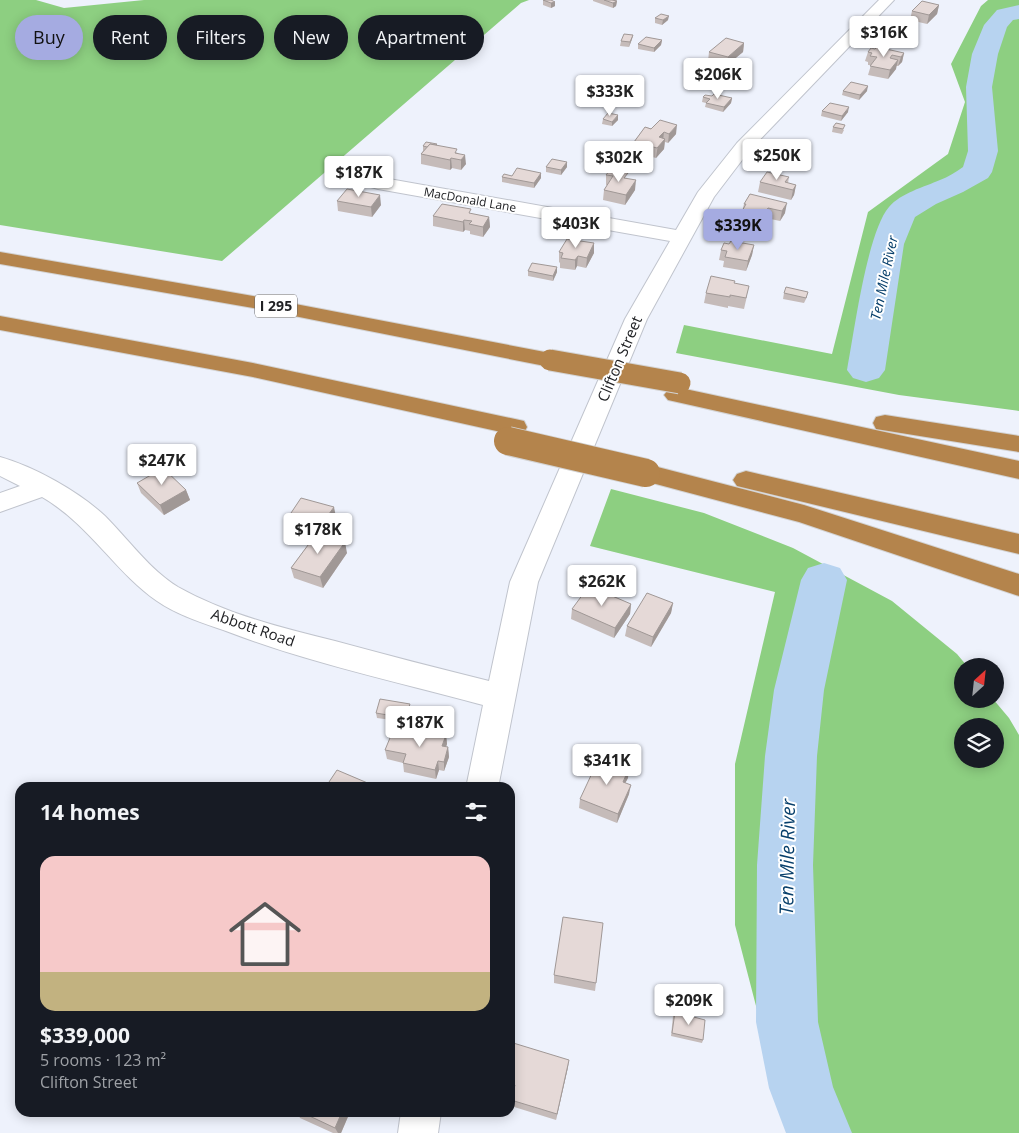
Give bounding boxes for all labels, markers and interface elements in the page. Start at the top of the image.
chip: Buy [15,15,83,60]
chip: Rent [93,15,167,60]
chip: Filters [177,15,264,60]
chip: New [274,15,348,60]
chip: Apartment [358,15,484,60]
pin: $316K [849,15,919,58]
text: $316K [860,21,908,43]
pin: $206K [683,58,753,100]
text: $206K [694,63,742,85]
pin: $333K [575,74,645,117]
text: $333K [586,80,634,102]
pin: $250K [742,138,812,181]
pin: $302K [584,140,654,183]
text: $250K [753,144,801,166]
text: $302K [595,146,643,168]
pin: $187K [324,156,394,198]
text: $187K [335,161,383,183]
street label: MacDonald Lane [422,183,518,216]
pin: $403K [541,206,611,249]
pin: $339K [703,208,773,251]
text: $403K [552,212,600,234]
text: $339K [714,214,762,236]
water label: Ten Mile River [865,234,902,322]
road number: I 295 [255,294,297,318]
street label: Clifton Street [592,313,646,405]
pin: $247K [127,444,197,486]
text: $247K [138,449,186,471]
pin: $178K [283,512,353,555]
text: $178K [294,518,342,540]
pin: $262K [567,564,637,607]
text: $262K [578,570,626,592]
street label: Abbott Road [209,603,298,651]
north arrow [954,658,1004,708]
map controls [954,658,1004,768]
pin: $187K [385,706,455,748]
text: $187K [396,711,444,733]
button: layers [954,718,1004,768]
pin: $341K [572,744,642,786]
text: $341K [583,749,631,771]
water label: Ten Mile River [773,797,801,915]
text: 14 homes [40,798,140,826]
icon: filters [462,798,490,826]
icon: home [220,889,310,979]
pin: $209K [654,984,724,1026]
text: $209K [665,989,713,1011]
text: $339,000 [40,1021,130,1049]
text: 5 rooms · 123 m² [40,1049,166,1071]
text: Clifton Street [40,1071,138,1093]

